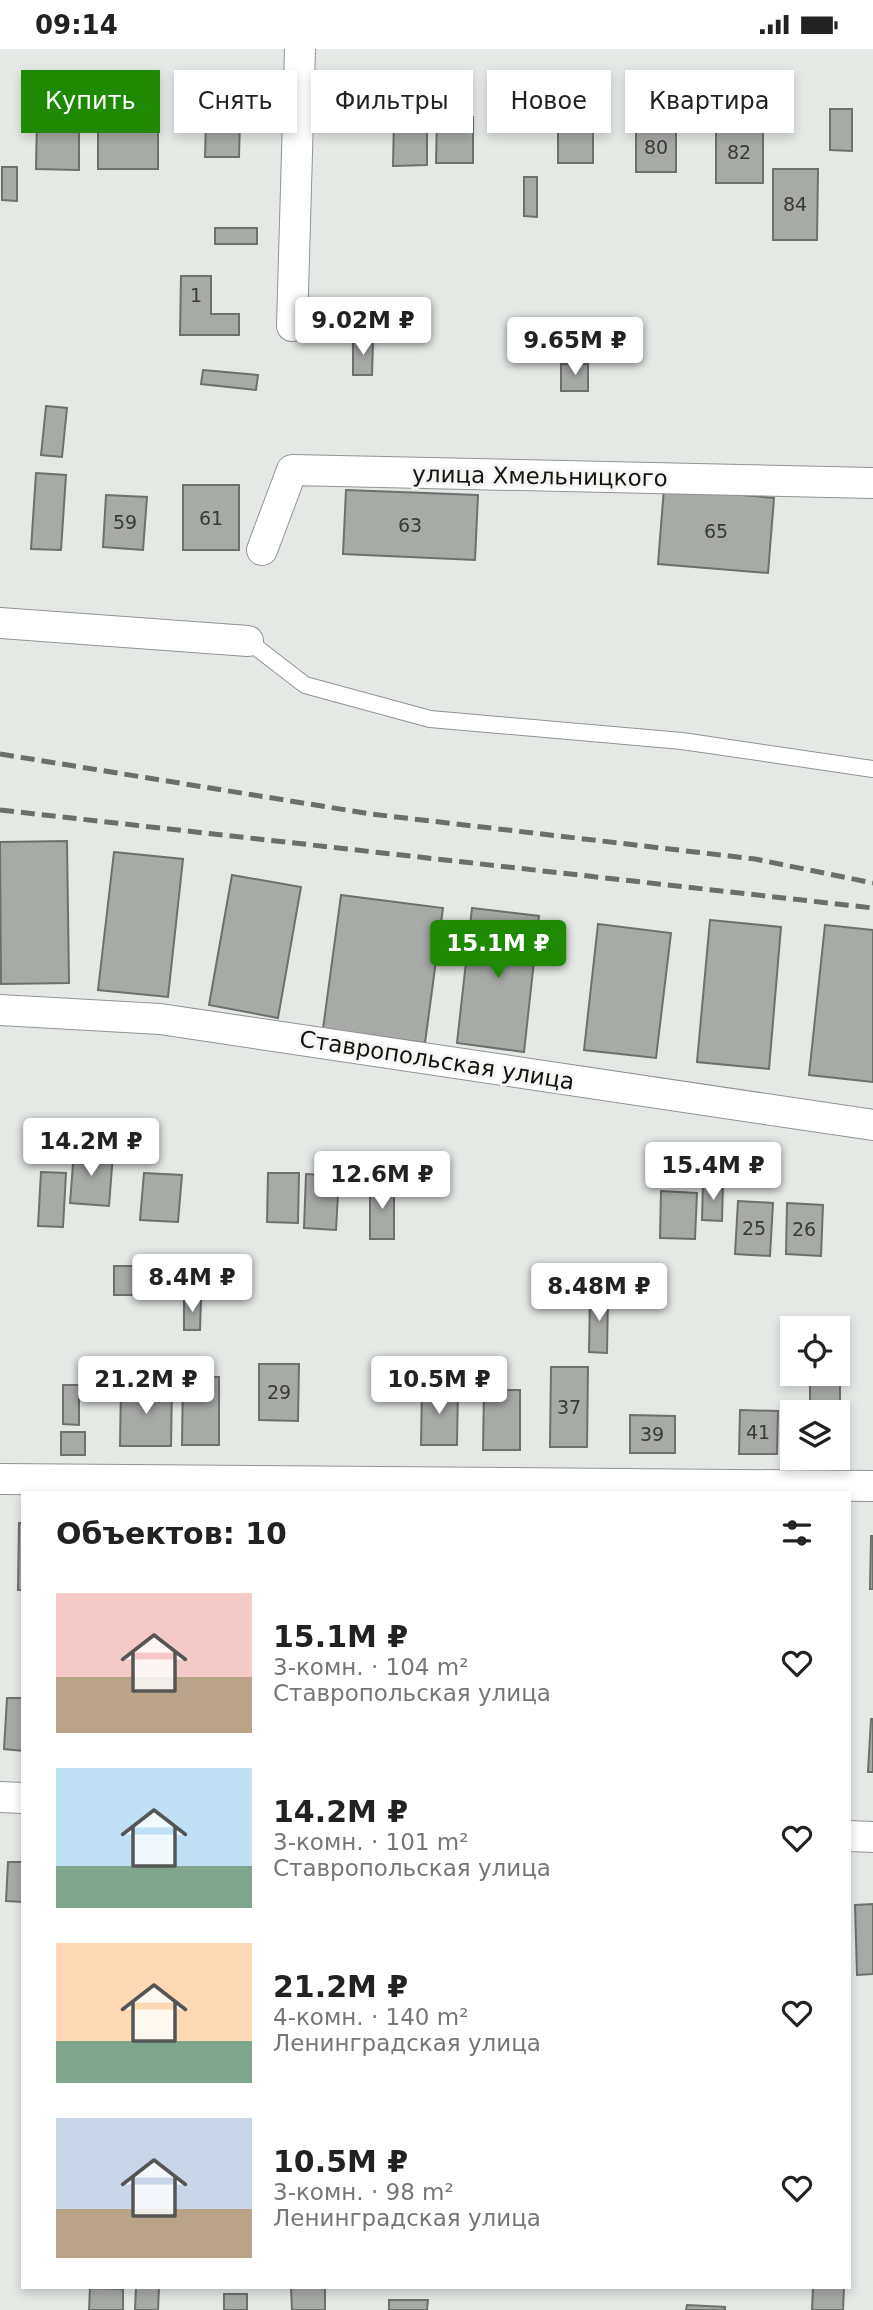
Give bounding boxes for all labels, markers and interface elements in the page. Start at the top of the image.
text: 09:14 [35,10,118,40]
chip: Купить [21,70,160,133]
chip: Снять [174,70,297,133]
chip: Фильтры [311,70,473,133]
chip: Новое [487,70,611,133]
chip: Квартира [625,70,794,133]
house number: 80 [644,136,668,158]
house number: 82 [727,141,751,163]
house number: 84 [783,193,807,215]
house number: 1 [190,284,202,306]
pin: 9.02M ₽ [298,297,428,357]
text: 9.02M ₽ [311,307,415,333]
pin: 9.65M ₽ [510,317,640,377]
text: 9.65M ₽ [523,327,627,353]
street label: улица Хмельницкого [412,461,668,491]
house number: 61 [199,507,223,529]
house number: 59 [113,511,137,533]
house number: 63 [398,514,422,536]
house number: 65 [704,520,728,542]
pin: 15.1M ₽ [433,921,563,980]
text: 15.1M ₽ [446,930,550,956]
street label: Ставропольская улица [298,1025,576,1095]
pin: 14.2M ₽ [26,1119,156,1178]
text: 14.2M ₽ [39,1128,143,1154]
pin: 15.4M ₽ [648,1143,778,1202]
pin: 12.6M ₽ [317,1151,447,1211]
text: 15.4M ₽ [661,1152,765,1178]
text: 12.6M ₽ [330,1161,434,1187]
house number: 25 [742,1217,766,1239]
house number: 26 [792,1218,816,1240]
pin: 8.4M ₽ [135,1255,249,1314]
pin: 8.48M ₽ [534,1263,664,1323]
text: 8.4M ₽ [148,1264,236,1290]
text: 8.48M ₽ [547,1273,651,1299]
map controls [780,1316,850,1470]
button: locate [780,1316,850,1386]
pin: 21.2M ₽ [81,1357,211,1416]
pin: 10.5M ₽ [374,1357,504,1416]
text: 21.2M ₽ [94,1366,198,1392]
text: 10.5M ₽ [387,1366,491,1392]
house number: 29 [267,1381,291,1403]
house number: 37 [557,1396,581,1418]
button: layers [780,1400,850,1470]
house number: 41 [746,1421,770,1443]
house number: 39 [640,1423,664,1445]
icon: filters [778,1514,816,1552]
text: Объектов: 10 [56,1516,287,1551]
text: 15.1M ₽ [273,1619,408,1654]
icon: home [112,1621,196,1705]
icon: heart [778,1644,816,1682]
text: 3-комн. · 104 m² [273,1654,468,1680]
text: Ставропольская улица [273,1680,551,1706]
text: 14.2M ₽ [273,1794,408,1829]
icon: home [112,1796,196,1880]
icon: heart [778,1819,816,1857]
text: 3-комн. · 101 m² [273,1829,468,1855]
text: Ставропольская улица [273,1855,551,1881]
text: 21.2M ₽ [273,1969,408,2004]
icon: home [112,1971,196,2055]
icon: heart [778,1994,816,2032]
text: 4-комн. · 140 m² [273,2004,468,2030]
text: Ленинградская улица [273,2030,541,2056]
text: 10.5M ₽ [273,2144,408,2179]
icon: home [112,2146,196,2230]
icon: heart [778,2169,816,2207]
text: 3-комн. · 98 m² [273,2179,454,2205]
text: Ленинградская улица [273,2205,541,2231]

